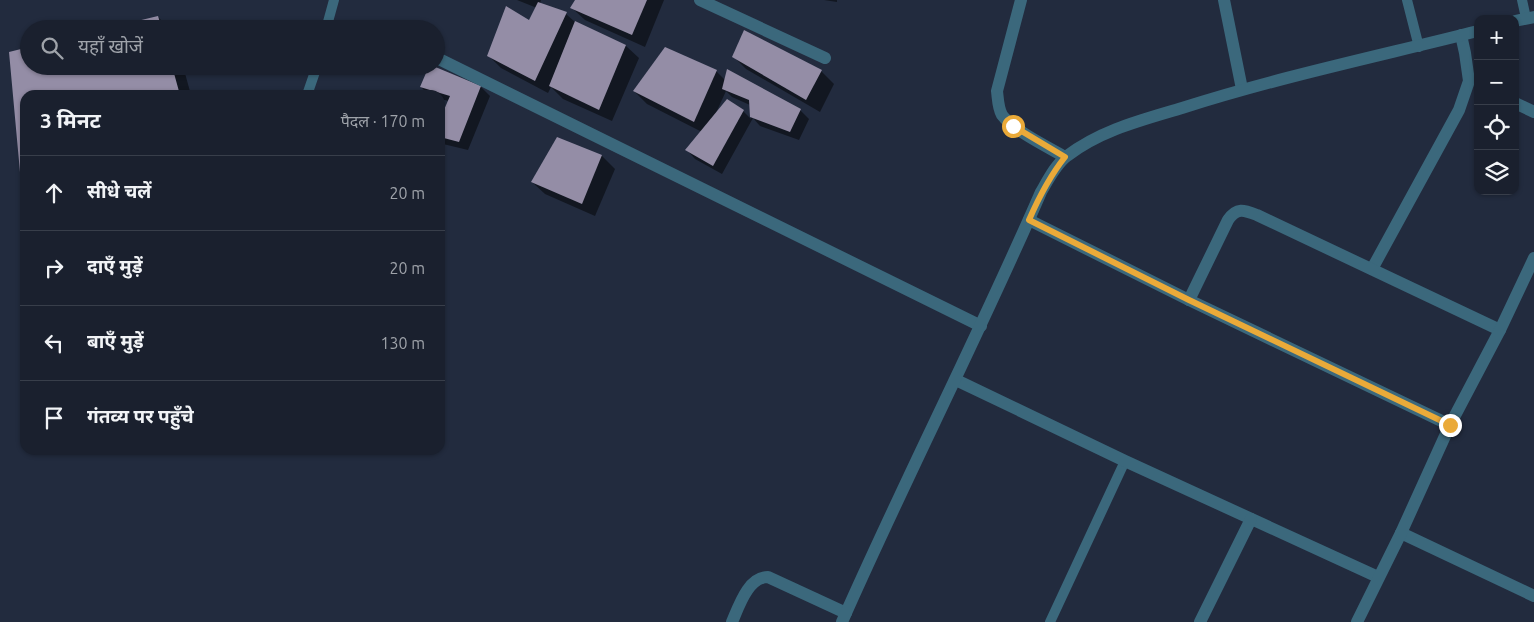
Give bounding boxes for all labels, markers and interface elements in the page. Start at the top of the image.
map controls [1474,15,1519,195]
button: + [1474,15,1519,60]
search box [20,20,445,75]
icon: search [38,34,66,62]
text: यहाँ खोजें [78,35,143,57]
button: − [1474,60,1519,105]
button: locate [1474,105,1519,150]
text: 3 मिनट [40,108,101,132]
text: पैदल · 170 m [341,112,425,130]
route start [1002,115,1025,138]
button: layers [1474,150,1519,195]
icon: ahead [40,179,68,207]
text: सीधे चलें [87,180,151,202]
text: 20 m [389,184,425,202]
icon: right [40,254,68,282]
text: दाएँ मुड़ें [87,255,143,277]
text: 20 m [389,259,425,277]
icon: left [40,329,68,357]
text: बाएँ मुड़ें [87,330,144,352]
text: 130 m [380,334,425,352]
icon: arrive [40,404,68,432]
text: गंतव्य पर पहुँचे [87,405,194,427]
route end [1439,414,1462,437]

